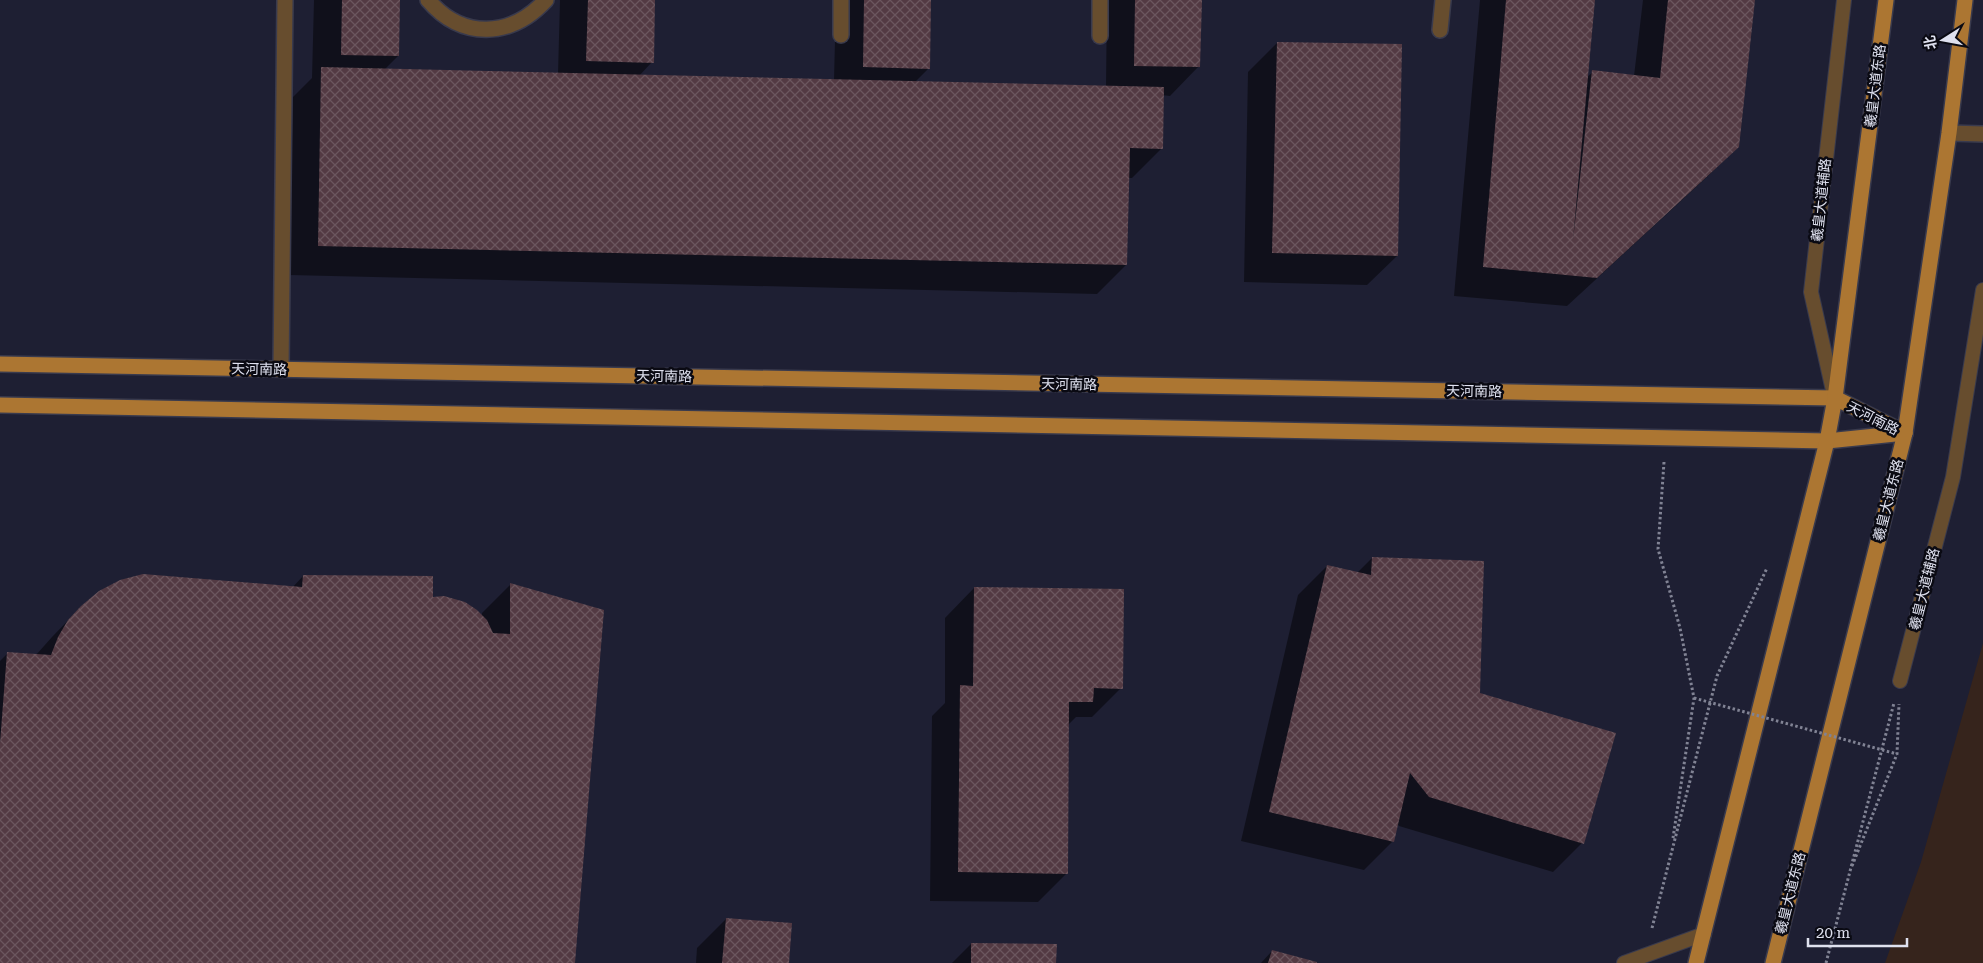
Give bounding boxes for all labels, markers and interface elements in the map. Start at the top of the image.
north arrow [1918,15,1968,65]
text: 北 [1921,34,1939,51]
street label: 羲皇大道东路 [1862,43,1888,129]
street label: 羲皇大道辅路 [1809,157,1833,243]
street label: 天河南路 [231,361,287,377]
street label: 天河南路 [636,368,692,384]
street label: 天河南路 [1041,376,1097,392]
street label: 天河南路 [1446,383,1502,399]
street label: 天河南路 [1844,398,1902,438]
street label: 羲皇大道东路 [1870,457,1906,543]
street label: 羲皇大道辅路 [1906,546,1942,632]
street label: 羲皇大道东路 [1772,850,1808,936]
scale bar [1808,916,1907,948]
text: 20 m [1816,924,1851,942]

